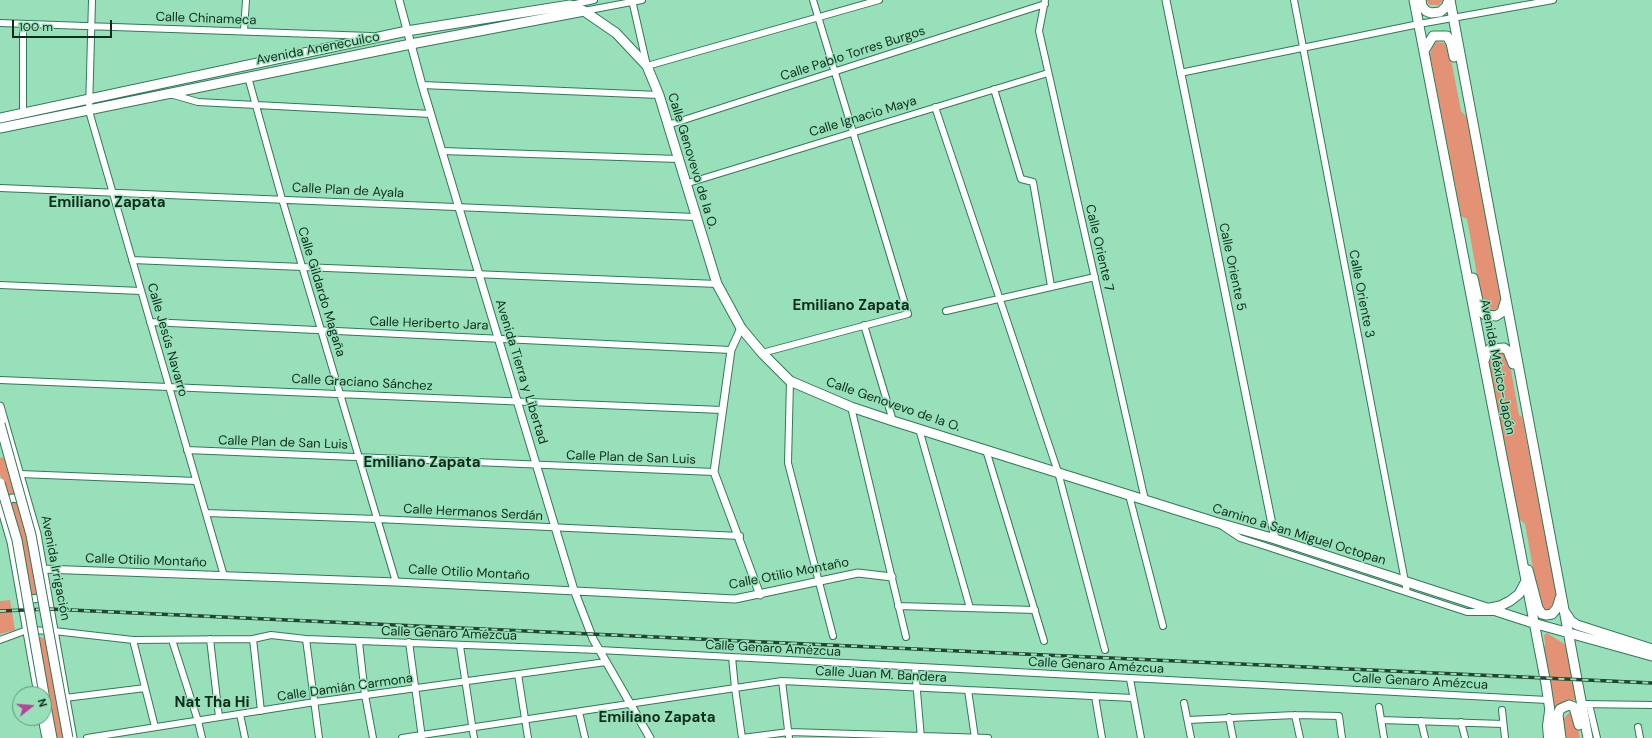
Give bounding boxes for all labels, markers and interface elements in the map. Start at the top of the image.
street label: Calle Chinameca [155,9,257,29]
scale bar [14,12,114,38]
text: 100 m [19,19,53,35]
street label: Calle Pablo Torres Burgos [779,23,927,85]
street label: Avenida Anenecuilco [255,29,381,69]
street label: Calle Genovevo de la O. [664,91,720,231]
street label: Calle Ignacio Maya [808,93,918,141]
street label: Calle Plan de Ayala [292,180,404,202]
district label: Emiliano Zapata [48,194,166,212]
street label: Calle Oriente 7 [1081,203,1117,293]
street label: Calle Oriente 5 [1215,222,1249,312]
street label: Calle Gildardo Magaña [294,225,348,359]
street label: Calle Oriente 3 [1345,249,1377,339]
street label: Calle Jesús Navarro [143,281,191,399]
district label: Emiliano Zapata [792,297,910,315]
street label: Avenida Tierra y Libertad [492,298,550,446]
street label: Avenida México-Japón [1476,298,1518,436]
street label: Calle Heriberto Jara [369,314,489,334]
street label: Calle Graciano Sánchez [291,372,433,394]
street label: Calle Genovevo de la O. [824,375,962,435]
street label: Calle Plan de San Luis [218,433,348,453]
street label: Calle Plan de San Luis [566,448,696,468]
district label: Emiliano Zapata [363,454,481,472]
street label: Camino a San Miguel Octopan [1210,501,1388,569]
street label: Calle Hermanos Serdán [403,502,543,524]
street label: Avenida Irrigación [37,514,73,622]
street label: Calle Otilio Montaño [85,551,207,571]
street label: Calle Otilio Montaño [728,555,850,593]
street label: Calle Otilio Montaño [408,562,530,584]
street label: Calle Genaro Amézcua [381,624,517,644]
street label: Calle Genaro Amézcua [705,638,841,660]
street label: Calle Genaro Amézcua [1028,655,1164,677]
street label: Calle Juan M. Bandera [815,664,947,686]
street label: Calle Damián Carmona [276,671,414,705]
street label: Calle Genaro Amézcua [1352,671,1488,693]
north arrow [12,686,52,726]
district label: Nat Tha Hi [174,694,250,712]
text: N [35,697,50,709]
district label: Emiliano Zapata [598,709,716,727]

